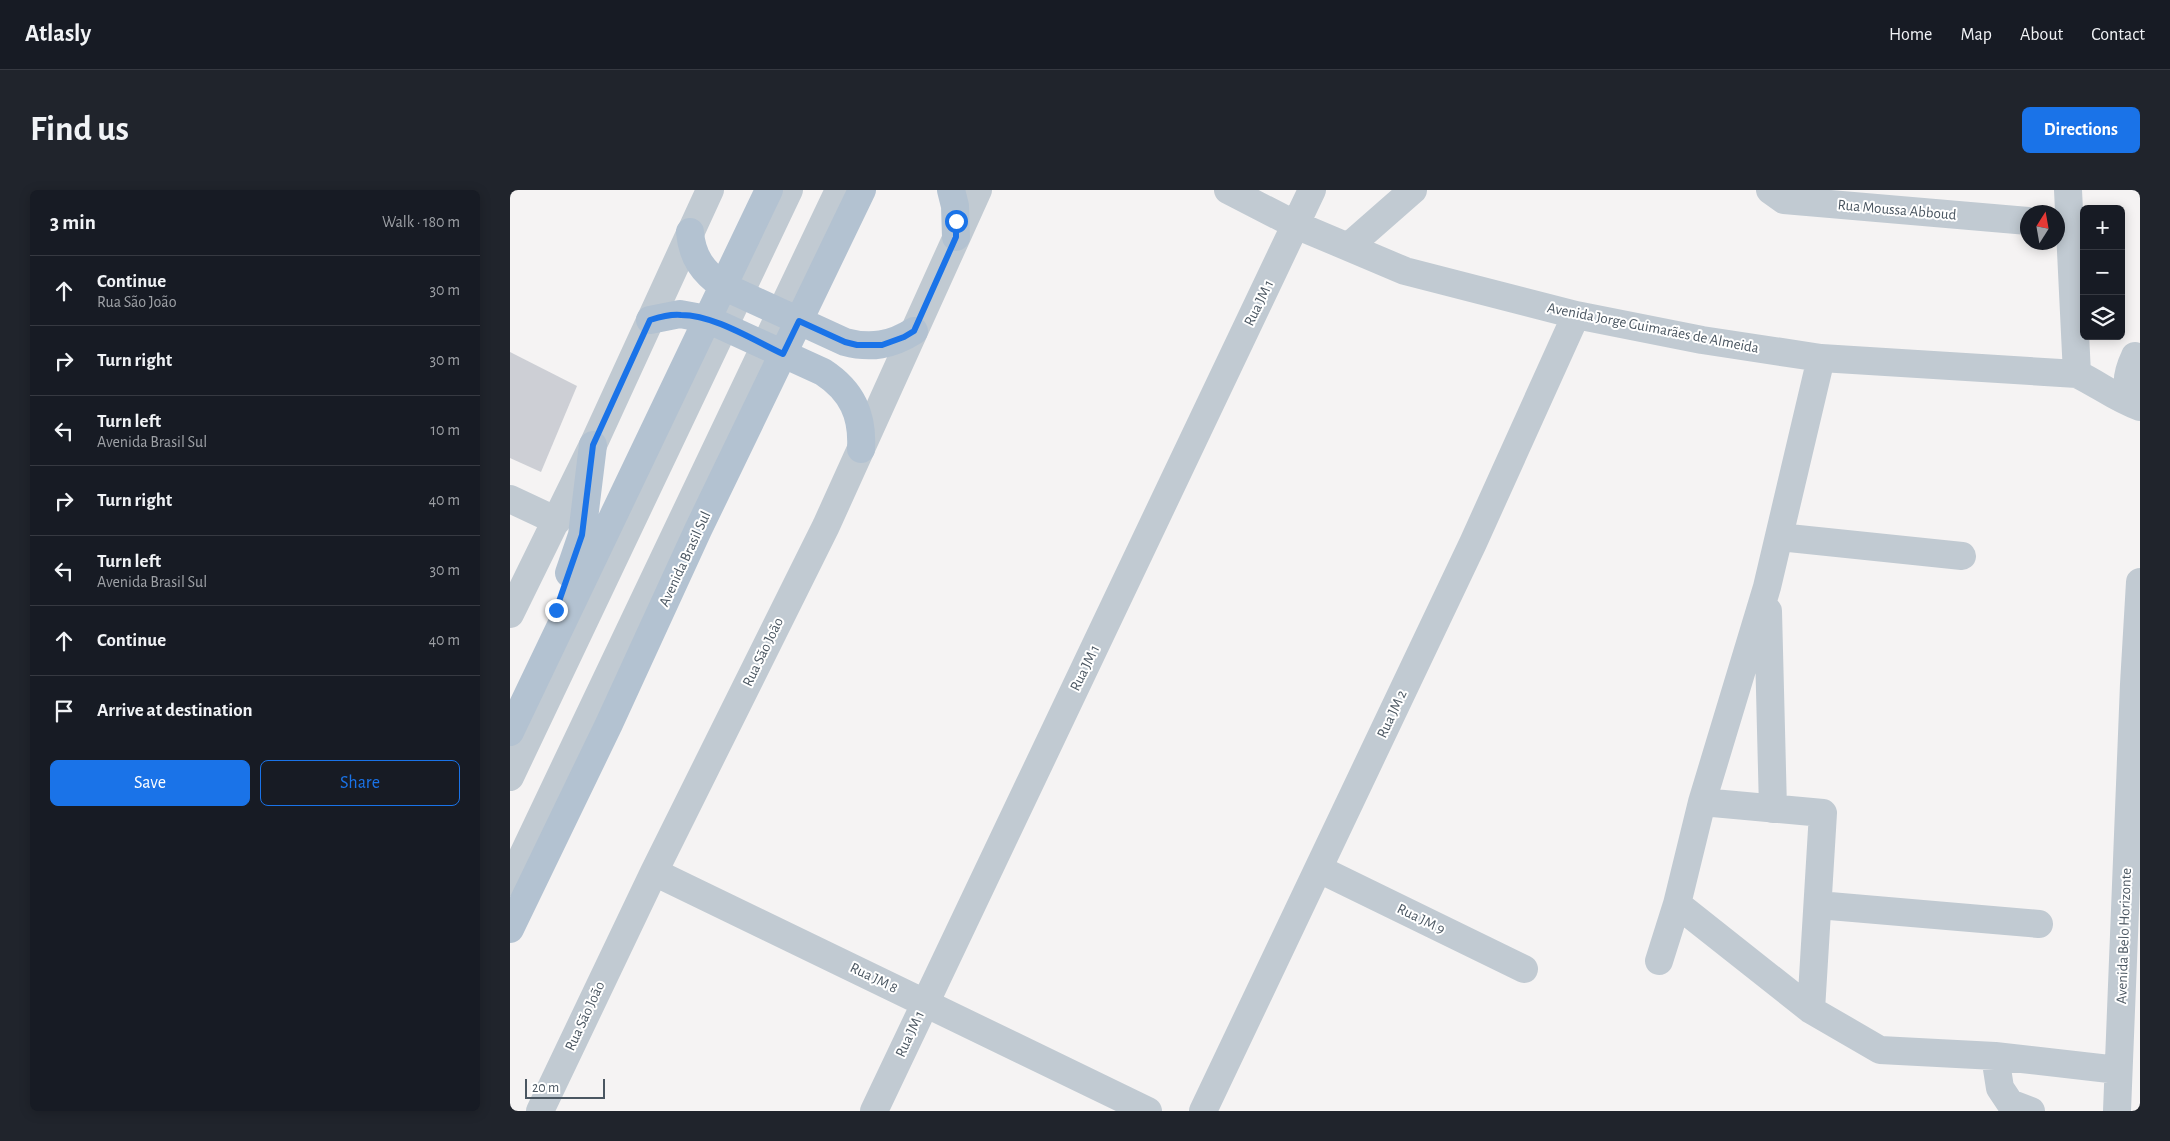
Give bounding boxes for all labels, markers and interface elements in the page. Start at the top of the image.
text: Atlasly [25,22,91,46]
text: Home [1889,26,1932,44]
text: Map [1960,26,1992,44]
text: About [2020,26,2063,44]
text: Contact [2091,26,2145,44]
button: Directions [2022,107,2140,153]
text: Find us [30,112,129,147]
street label: Rua Moussa Abboud [1837,197,1957,223]
north arrow [2020,205,2065,250]
map controls [2080,205,2125,340]
button: + [2080,205,2125,250]
route start [945,210,968,233]
text: 3 min [50,212,96,233]
text: Walk · 180 m [382,214,460,230]
button: − [2080,250,2125,295]
text: Continue [97,272,166,291]
icon: ahead [50,277,78,305]
street label: Rua JM 1 [1241,278,1277,328]
text: 30 m [430,282,460,298]
text: Rua São João [97,294,177,310]
button: layers [2080,295,2125,340]
street label: Avenida Jorge Guimarães de Almeida [1546,300,1760,356]
icon: right [50,347,78,375]
text: Turn right [97,351,172,370]
text: 30 m [430,352,460,368]
text: Turn left [97,412,161,431]
icon: left [50,417,78,445]
text: 10 m [431,422,460,438]
text: Avenida Brasil Sul [97,434,207,450]
icon: right [50,487,78,515]
text: Turn right [97,491,172,510]
text: 40 m [428,492,460,508]
street label: Avenida Brasil Sul [656,509,714,609]
text: Turn left [97,552,161,571]
icon: left [50,557,78,585]
text: 30 m [430,562,460,578]
text: Avenida Brasil Sul [97,574,207,590]
route end [545,599,568,622]
street label: Rua São João [740,615,786,689]
icon: ahead [50,627,78,655]
text: Continue [97,631,166,650]
text: 40 m [428,632,460,648]
street label: Rua JM 1 [1067,643,1103,693]
street label: Rua JM 2 [1374,688,1410,740]
icon: arrive [50,697,78,725]
text: Arrive at destination [97,701,253,720]
button: Save [50,760,250,806]
button: Share [260,760,460,806]
street label: Avenida Belo Horizonte [2114,867,2134,1004]
street label: Rua JM 9 [1395,901,1447,937]
street label: Rua JM 8 [848,960,900,996]
street label: Rua São João [562,979,608,1053]
street label: Rua JM 1 [893,1009,927,1059]
scale bar [525,1076,605,1099]
text: 20 m [532,1081,559,1095]

